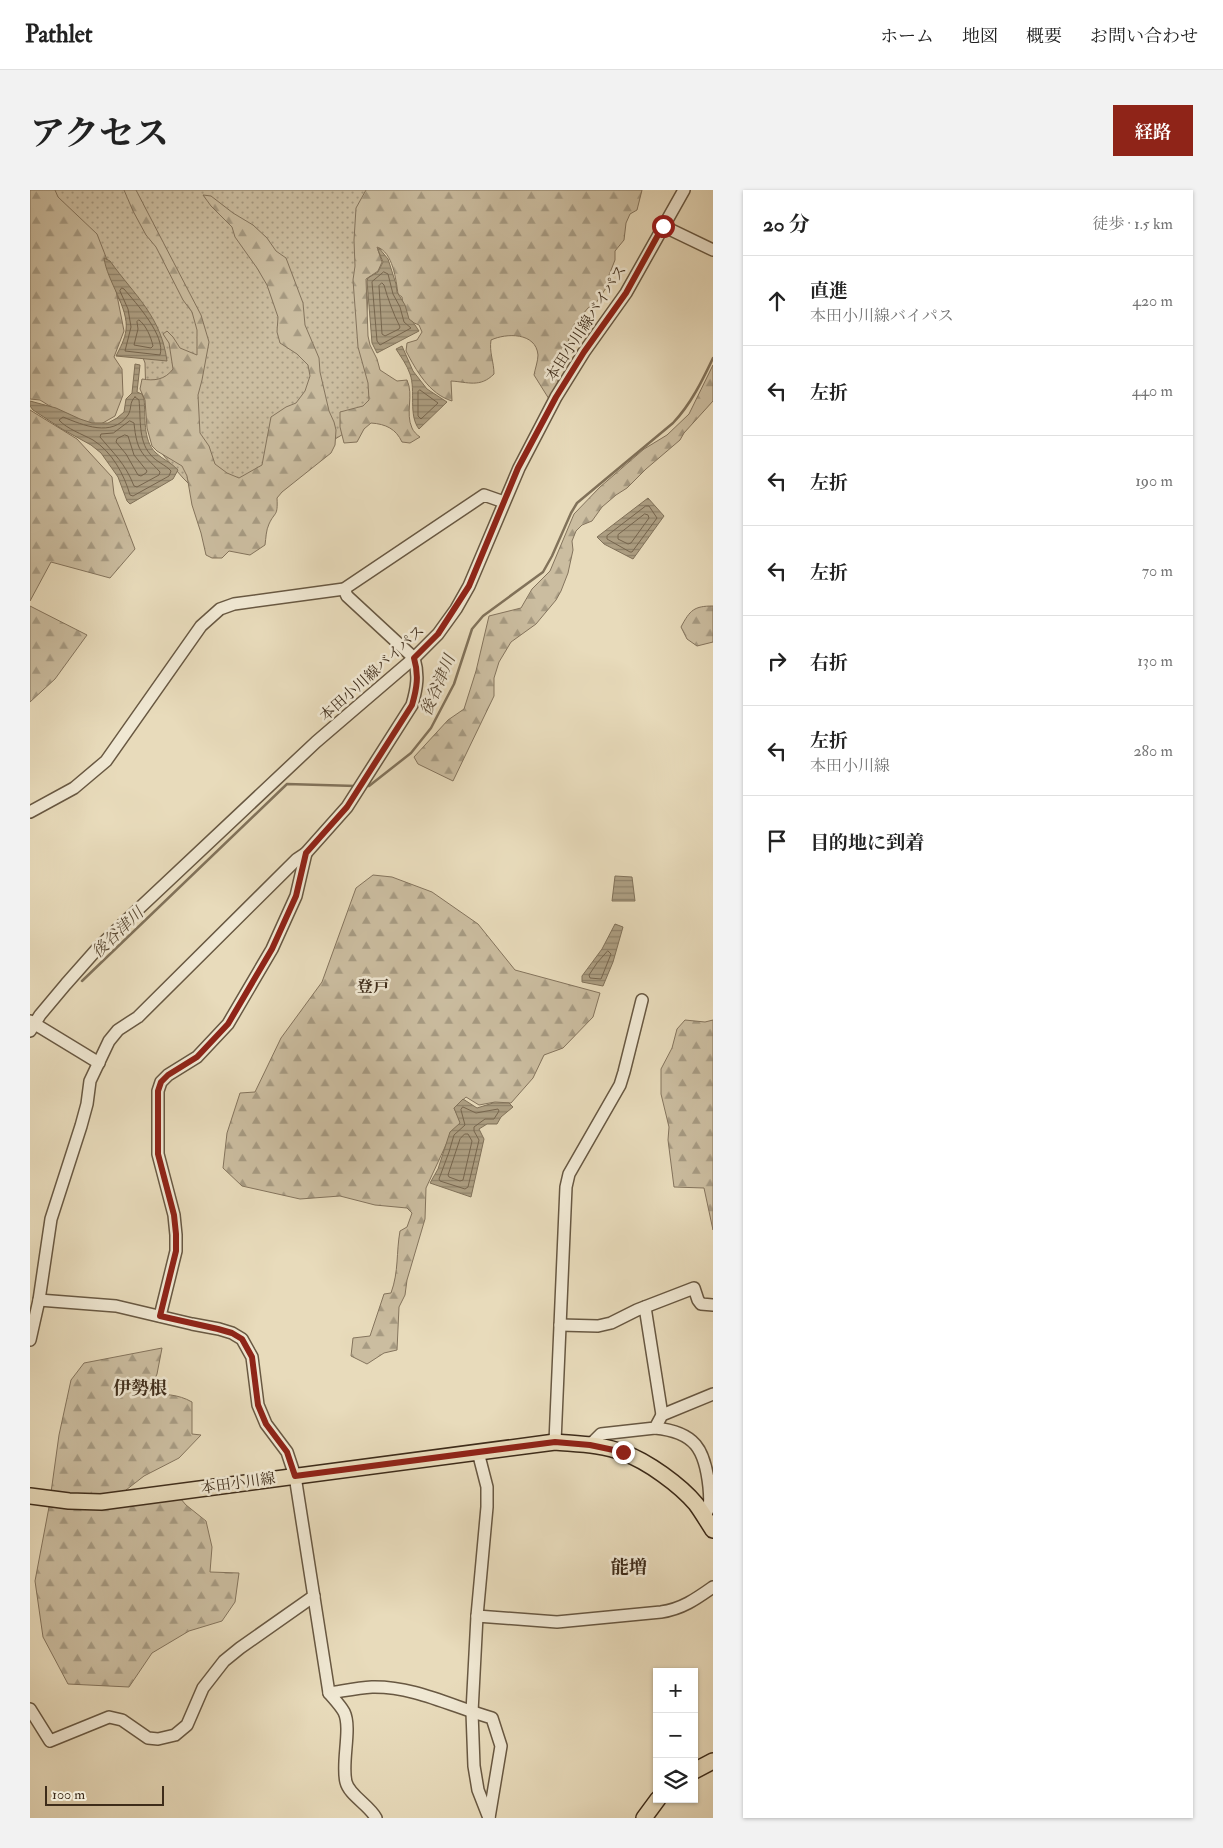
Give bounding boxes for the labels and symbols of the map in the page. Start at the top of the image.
route start [652,215,675,238]
street label: 本田小川線バイパス [542,262,631,385]
street label: 本田小川線バイパス [316,621,429,725]
water label: 後谷津川 [416,650,460,719]
water label: 後谷津川 [88,902,149,962]
district label: 登戸 [357,977,389,997]
district label: 伊勢根 [113,1377,167,1400]
route end [612,1441,635,1464]
street label: 本田小川線 [200,1469,277,1498]
district label: 能増 [611,1556,647,1579]
scale bar [45,1783,164,1806]

